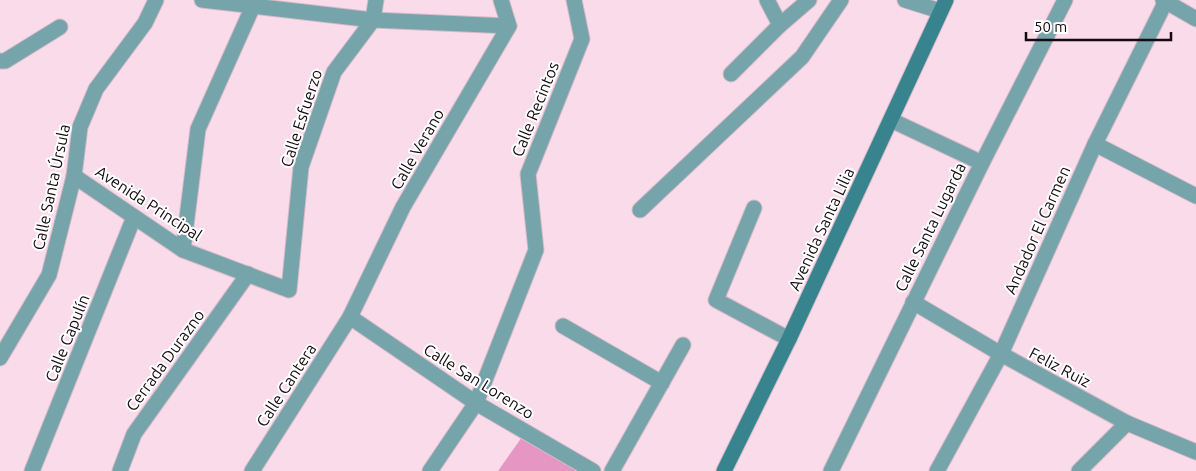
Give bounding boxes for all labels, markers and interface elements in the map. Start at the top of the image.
scale bar [1026,10,1171,42]
text: 50 m [1034,18,1067,35]
street label: Calle Recintos [508,59,562,159]
street label: Calle Esfuerzo [277,67,325,169]
street label: Calle Verano [387,105,447,193]
street label: Calle Santa Úrsula [27,122,73,252]
street label: Calle Santa Lugarda [891,160,969,294]
street label: Avenida Principal [93,162,205,244]
street label: Andador El Carmen [1001,163,1073,297]
street label: Avenida Santa Lilia [785,165,857,293]
street label: Calle Capulín [41,292,93,384]
street label: Cerrada Durazno [122,306,208,414]
street label: Calle Cantera [252,340,320,430]
street label: Calle San Lorenzo [421,340,537,422]
street label: Feliz Ruiz [1026,343,1094,391]

